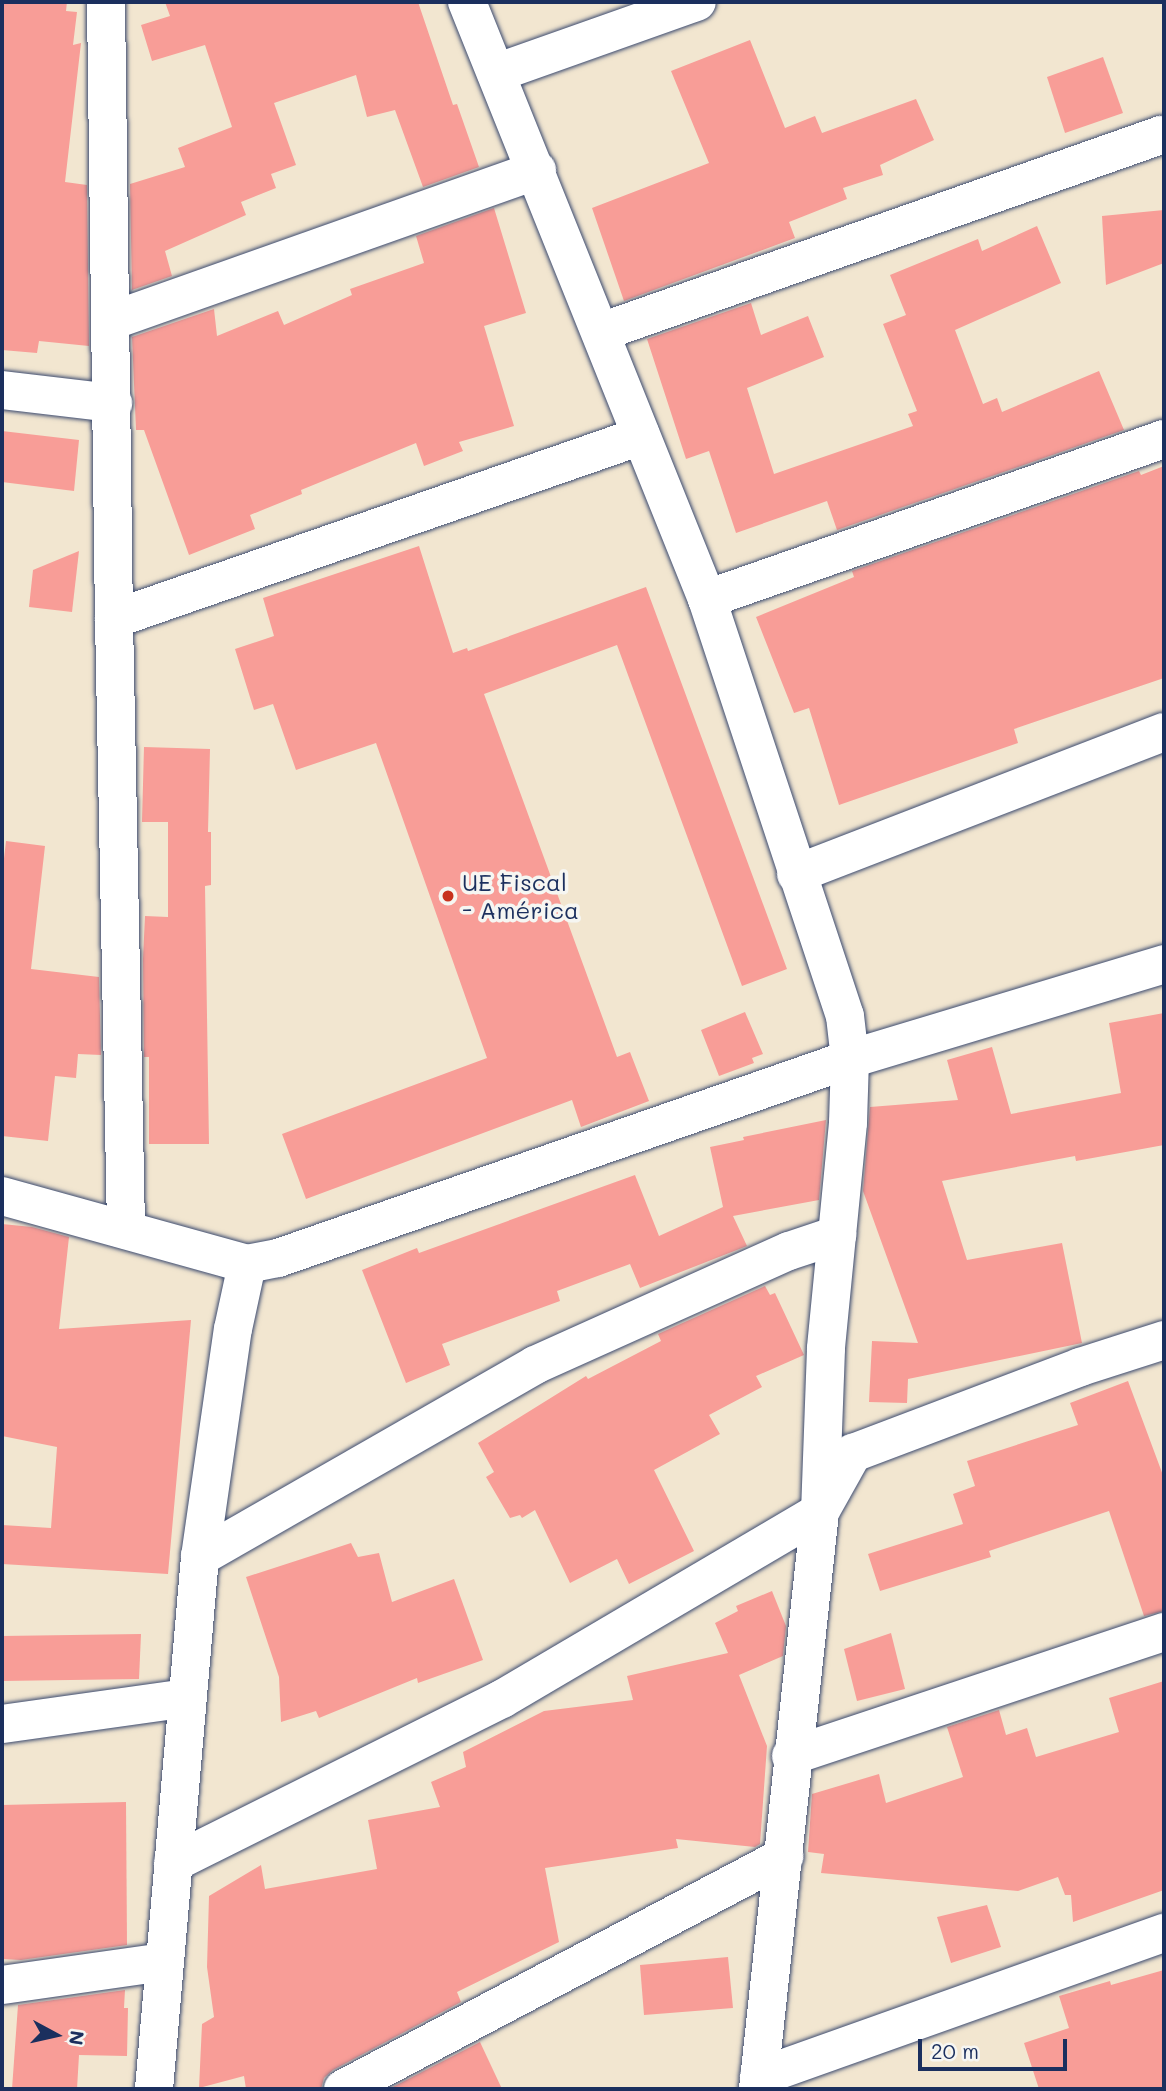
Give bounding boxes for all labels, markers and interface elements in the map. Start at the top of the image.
place label: UE Fiscal - América [462,868,579,924]
marker: UE Fiscal - América [440,888,456,904]
north arrow [21,2000,91,2070]
scale bar [921,2024,1070,2068]
text: N [64,2029,91,2047]
text: 20 m [931,2037,979,2064]

